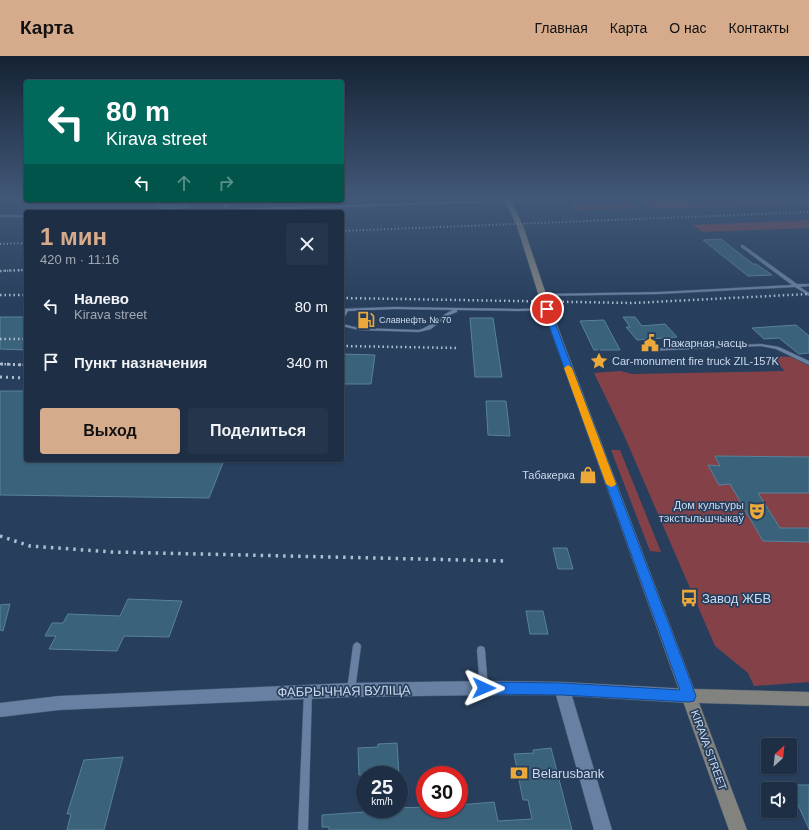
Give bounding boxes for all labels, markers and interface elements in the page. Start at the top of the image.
text: Карта [20,17,74,38]
text: Главная [534,20,588,36]
text: Карта [610,20,647,36]
text: О нас [669,20,707,36]
text: Контакты [729,20,789,36]
icon: left [40,96,92,148]
text: 80 m [106,96,170,127]
text: Kirava street [106,129,207,149]
icon: left [131,172,153,194]
icon: ahead [173,172,195,194]
icon: right [215,172,237,194]
text: 1 мин [40,223,107,250]
button: close [286,223,328,265]
text: 420 m · 11:16 [40,252,119,267]
text: Налево [74,290,129,307]
pin [530,292,564,326]
icon: left [40,295,62,317]
text: 80 m [295,298,328,315]
icon: arrive [536,298,558,320]
text: Kirava street [74,307,147,322]
fuel station icon: Славнефть № 70 [356,310,376,330]
place label: Славнефть № 70 [379,315,451,325]
public building icon: Пажарная часць [640,333,660,353]
place label: Пажарная часць [663,337,747,349]
icon: arrive [40,351,62,373]
place icon: Car-monument fire truck ZIL-157K [589,351,609,371]
text: Пункт назначения [74,354,207,371]
text: 340 m [286,354,328,371]
place label: Car-monument fire truck ZIL-157K [612,355,780,367]
button: Выход [40,408,180,454]
button: Поделиться [188,408,328,454]
shop icon: Табакерка [578,465,598,485]
place label: Табакерка [522,469,576,481]
place label: Дом культуры тэкстыльшчыкаў [659,499,744,524]
theatre icon: Дом культуры тэкстыльшчыкаў [747,501,767,521]
bus stop icon: Завод ЖБВ [679,588,699,608]
place label: Завод ЖБВ [702,591,771,606]
position arrow [463,667,505,709]
street label: ФАБРЫЧНАЯ ВУЛІЦА [277,682,411,700]
street label: KIRAVA STREET [689,708,729,792]
north arrow [761,738,797,774]
map controls [761,738,797,818]
bank icon: Belarusbank [509,763,529,783]
speed limit sign: 30 [416,766,468,818]
place label: Belarusbank [532,766,605,781]
text: 25 [371,776,393,798]
button: sound [761,782,797,818]
text: km/h [371,796,393,807]

